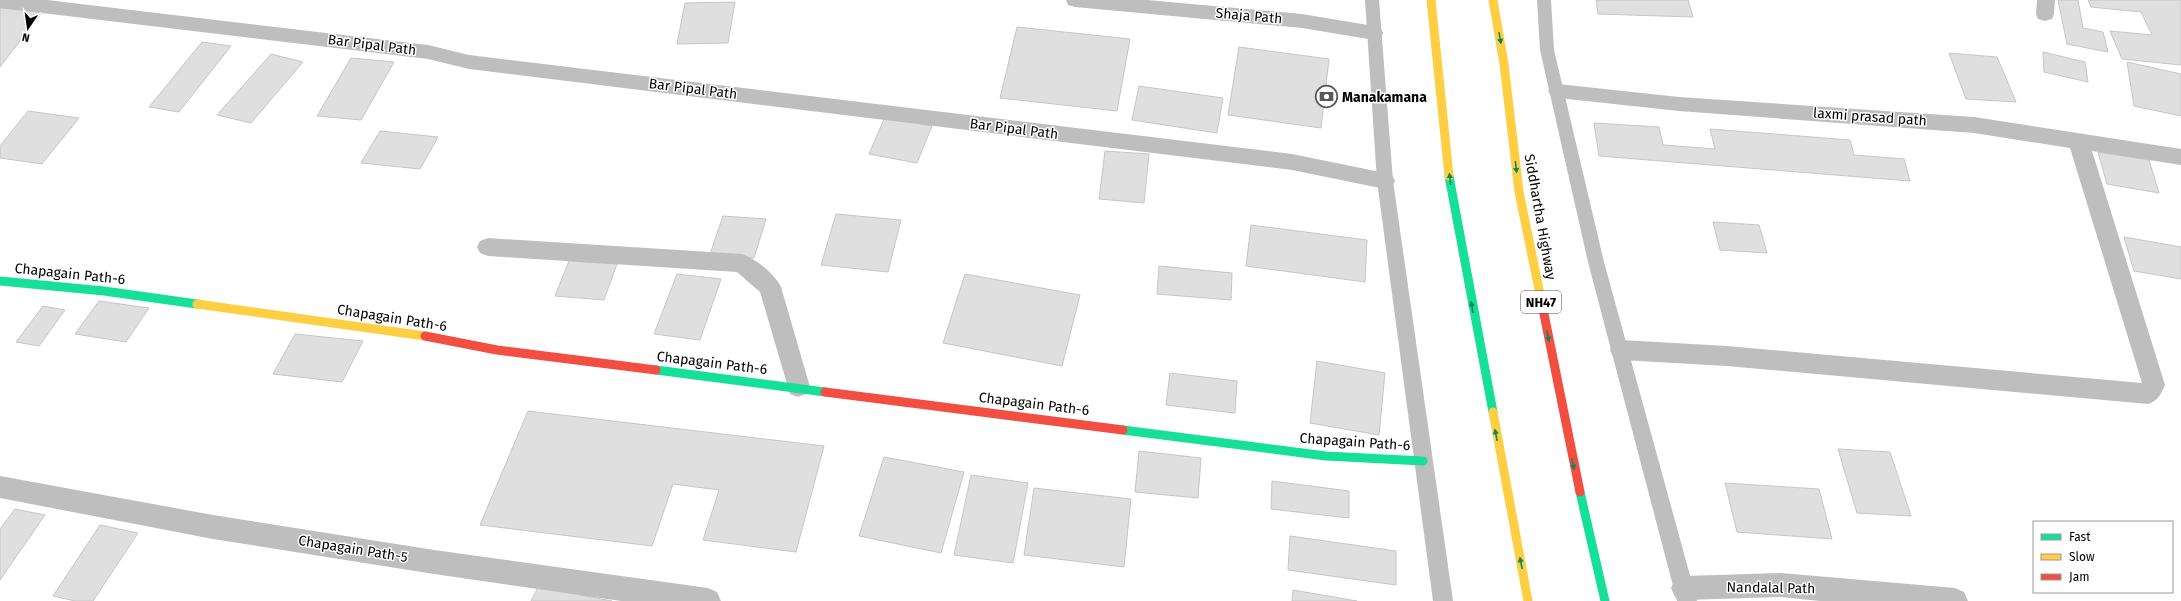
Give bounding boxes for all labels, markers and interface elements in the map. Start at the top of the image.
street label: Shaja Path [1215,5,1283,27]
north arrow [8,8,48,48]
text: N [21,30,31,44]
street label: Bar Pipal Path [327,31,417,59]
one-way arrow [1497,32,1503,45]
street label: Bar Pipal Path [648,75,738,103]
bank icon: Manakamana [1314,84,1340,110]
place label: Manakamana [1342,89,1427,106]
street label: laxmi prasad path [1813,105,1927,129]
street label: Bar Pipal Path [969,115,1059,143]
street label: Siddhartha Highway [1521,153,1559,281]
one-way arrow [1513,161,1520,173]
one-way arrow [1447,173,1453,185]
street label: Chapagain Path-6 [14,260,126,288]
road number: NH47 [1521,291,1561,313]
street label: Chapagain Path-6 [336,301,448,335]
one-way arrow [1469,301,1475,313]
one-way arrow [1545,330,1551,343]
street label: Chapagain Path-6 [656,348,768,378]
street label: Chapagain Path-6 [978,389,1090,419]
one-way arrow [1493,429,1499,441]
street label: Chapagain Path-6 [1299,430,1411,454]
one-way arrow [1571,458,1577,470]
legend [2033,521,2173,593]
text: Fast [2069,530,2091,544]
street label: Chapagain Path-5 [297,532,409,566]
text: Slow [2069,550,2095,564]
one-way arrow [1518,556,1524,569]
text: Jam [2069,570,2089,584]
street label: Nandalal Path [1726,579,1816,597]

